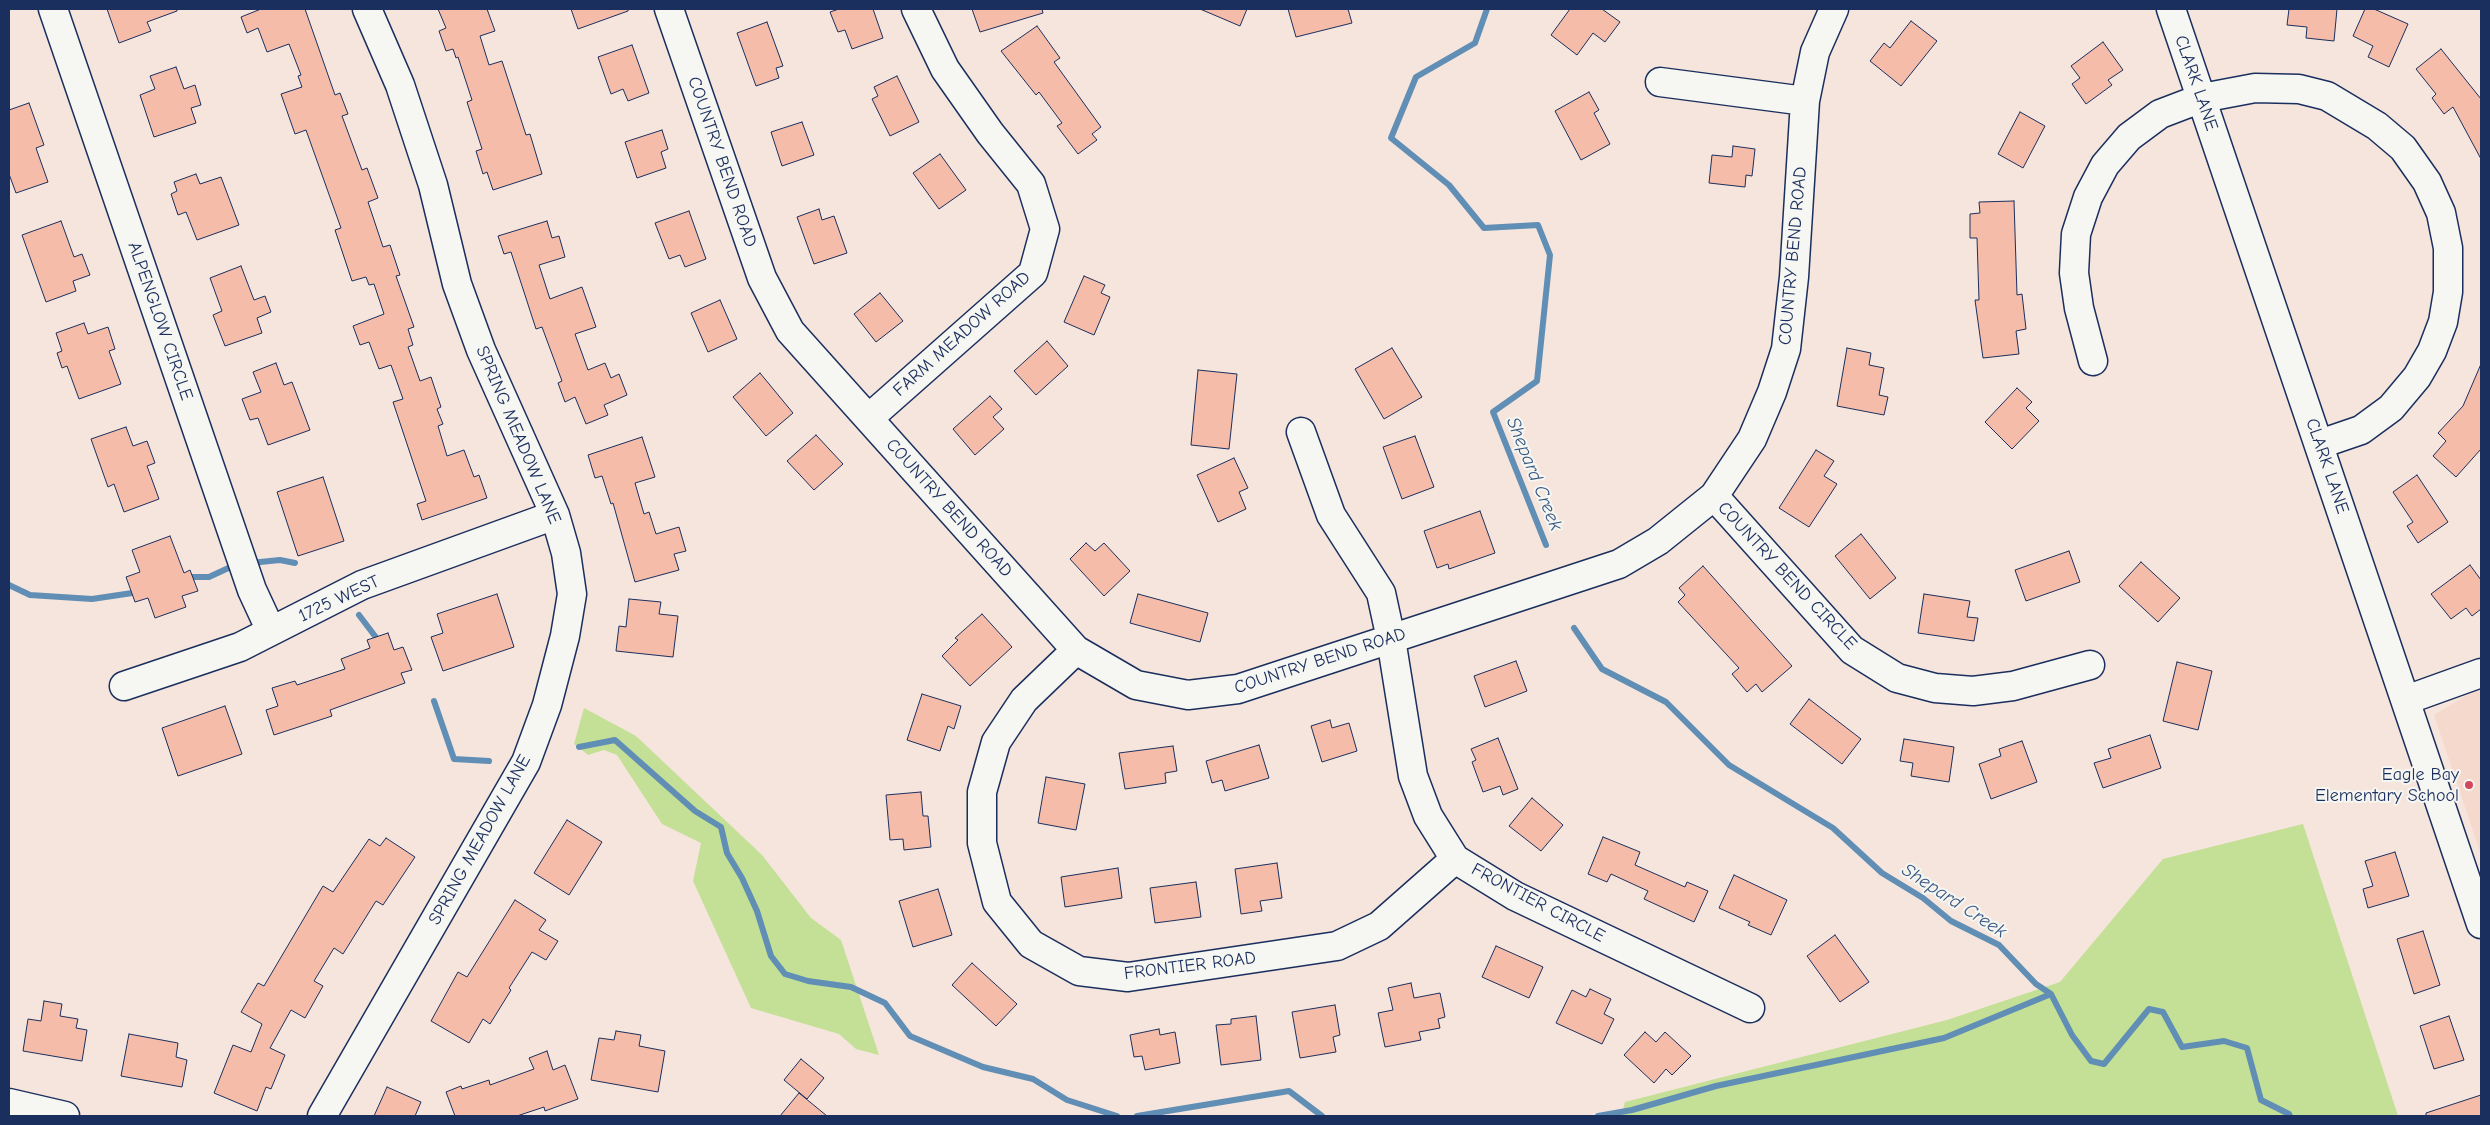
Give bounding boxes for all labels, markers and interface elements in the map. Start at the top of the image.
street label: CLARK LANE [2170,32,2222,134]
street label: COUNTRY BEND ROAD [683,74,761,250]
street label: COUNTRY BEND ROAD [1774,166,1812,346]
street label: ALPENGLOW CIRCLE [123,239,197,403]
street label: FARM MEADOW ROAD [889,267,1035,401]
street label: SPRING MEADOW LANE [471,343,565,527]
water label: Shepard Creek [1501,414,1567,534]
street label: CLARK LANE [2301,415,2353,517]
street label: COUNTRY BEND ROAD [881,434,1017,582]
street label: COUNTRY BEND CIRCLE [1713,497,1861,655]
street label: 1725 WEST [295,571,383,627]
street label: COUNTRY BEND ROAD [1232,623,1408,699]
street label: SPRING MEADOW LANE [424,751,536,929]
place label: Eagle Bay Elementary School [2315,764,2459,806]
marker: Eagle Bay Elementary School [2463,779,2475,791]
street label: FRONTIER CIRCLE [1467,859,1609,947]
water label: Shepard Creek [1897,859,2011,943]
street label: FRONTIER ROAD [1123,947,1257,985]

